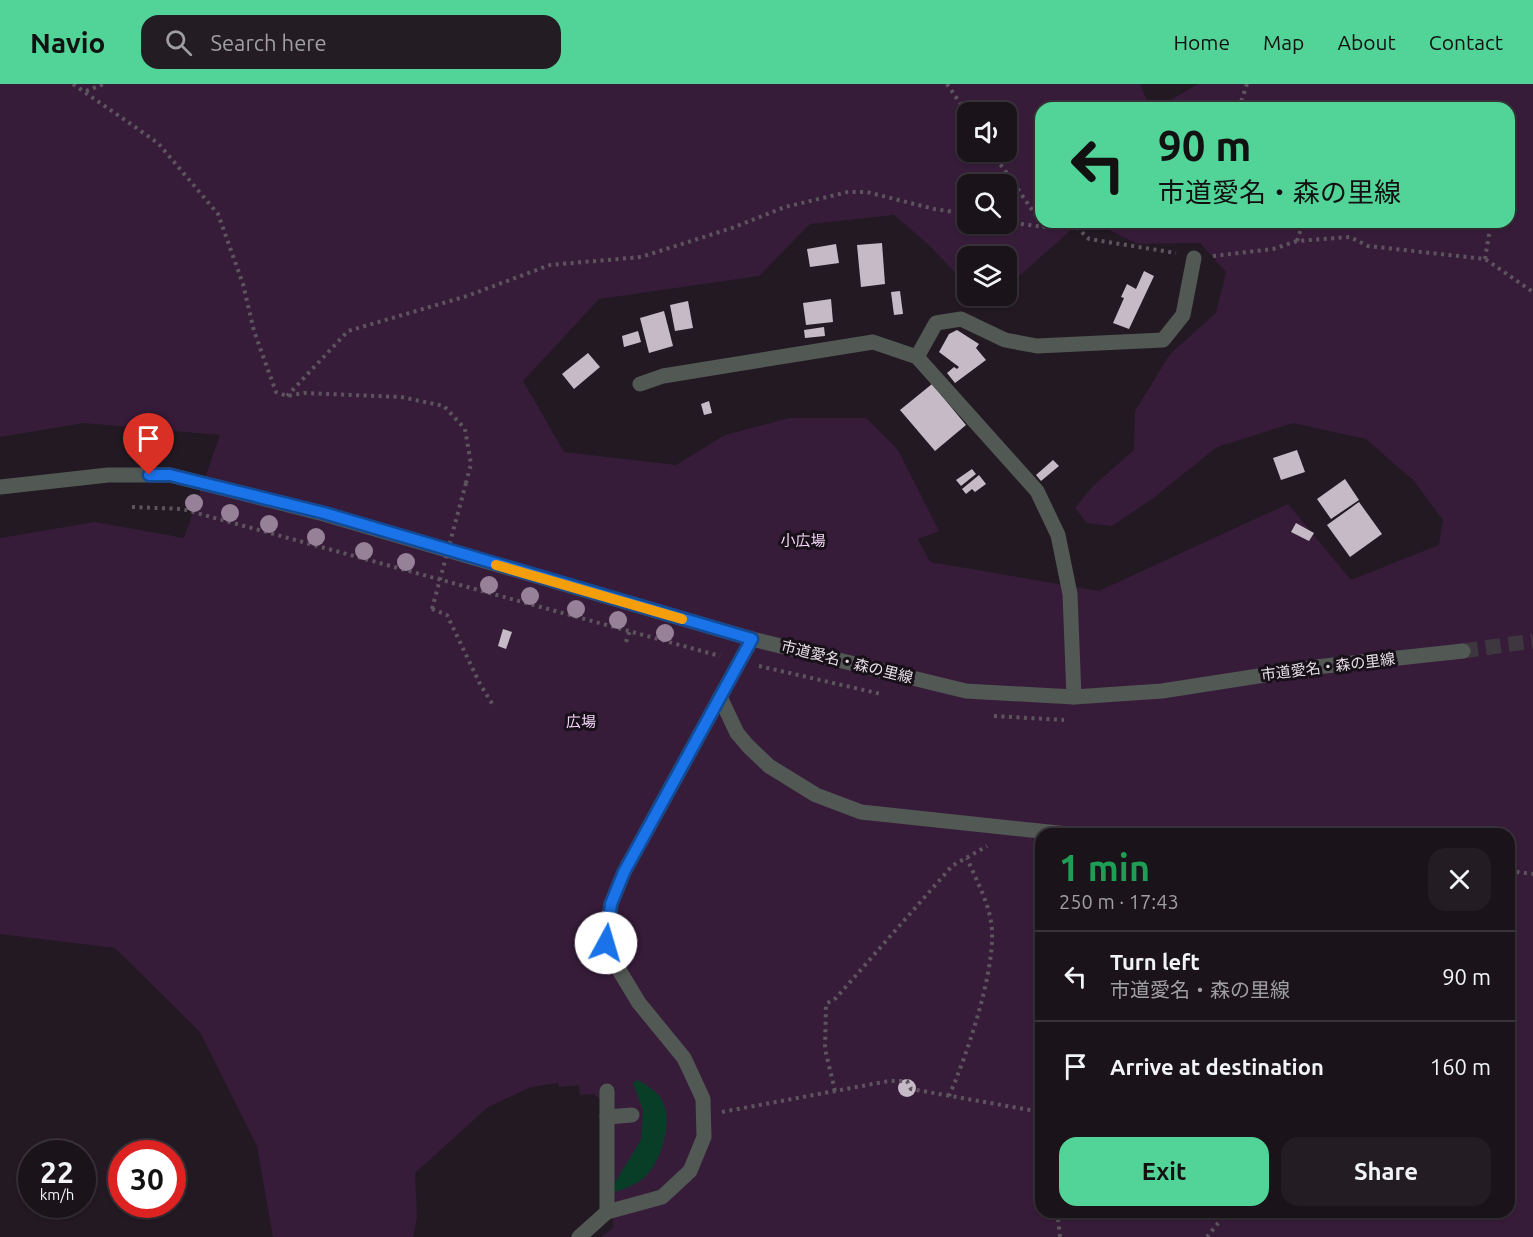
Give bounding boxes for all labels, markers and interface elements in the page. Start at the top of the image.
search box [141,15,561,69]
icon: search [162,26,195,59]
text: Navio [30,27,105,58]
text: Search here [210,30,327,55]
text: Home [1173,30,1230,54]
text: Map [1263,30,1304,54]
text: About [1337,30,1396,54]
text: Contact [1429,30,1503,54]
map controls [957,102,1017,306]
button: sound [957,102,1017,162]
text: 90 m [1158,122,1252,169]
icon: left [1059,126,1137,204]
button: search [957,174,1017,234]
text: 市道愛名・森の里線 [1158,177,1401,207]
button: layers [957,246,1017,306]
pin [123,413,174,475]
icon: arrive [132,422,165,455]
park label: 小広場 [780,532,826,549]
street label: 市道愛名・森の里線 [780,637,915,686]
street label: 市道愛名・森の里線 [1260,650,1396,683]
park label: 広場 [566,713,596,730]
text: 1 min [1059,847,1150,888]
button: close [1428,848,1491,911]
text: 250 m · 17:43 [1059,890,1179,913]
position arrow [574,911,638,975]
text: Turn left [1110,949,1200,974]
icon: left [1059,960,1092,993]
text: 90 m [1442,964,1491,989]
text: 市道愛名・森の里線 [1110,978,1290,1001]
icon: arrive [1059,1050,1092,1083]
text: Arrive at destination [1110,1054,1324,1079]
text: 160 m [1430,1054,1491,1079]
button: Exit [1059,1137,1269,1206]
button: Share [1281,1137,1491,1206]
speed limit sign: 30 [108,1140,186,1218]
text: 22 [40,1155,74,1189]
text: km/h [40,1186,74,1203]

